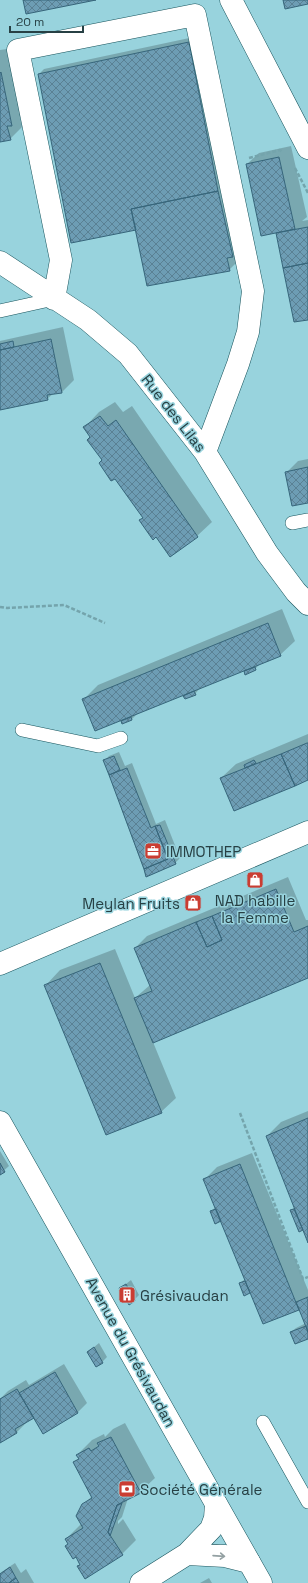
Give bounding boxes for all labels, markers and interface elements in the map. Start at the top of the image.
scale bar [10,8,83,34]
text: 20 m [16,14,44,30]
street label: Rue des Lilas [138,370,210,456]
office icon: IMMOTHEP [143,841,163,861]
place label: IMMOTHEP [166,842,241,861]
shop icon: NAD habille la Femme [245,870,265,890]
place label: NAD habille la Femme [215,891,295,927]
shop icon: Meylan Fruits [183,893,203,913]
place label: Meylan Fruits [82,894,180,913]
street label: Avenue du Grésivaudan [82,1274,180,1430]
building icon: Grésivaudan [117,1285,137,1305]
place label: Grésivaudan [140,1286,229,1305]
bank icon: Société Générale [117,1479,137,1499]
place label: Société Générale [140,1480,263,1499]
one-way arrow [212,1552,225,1559]

